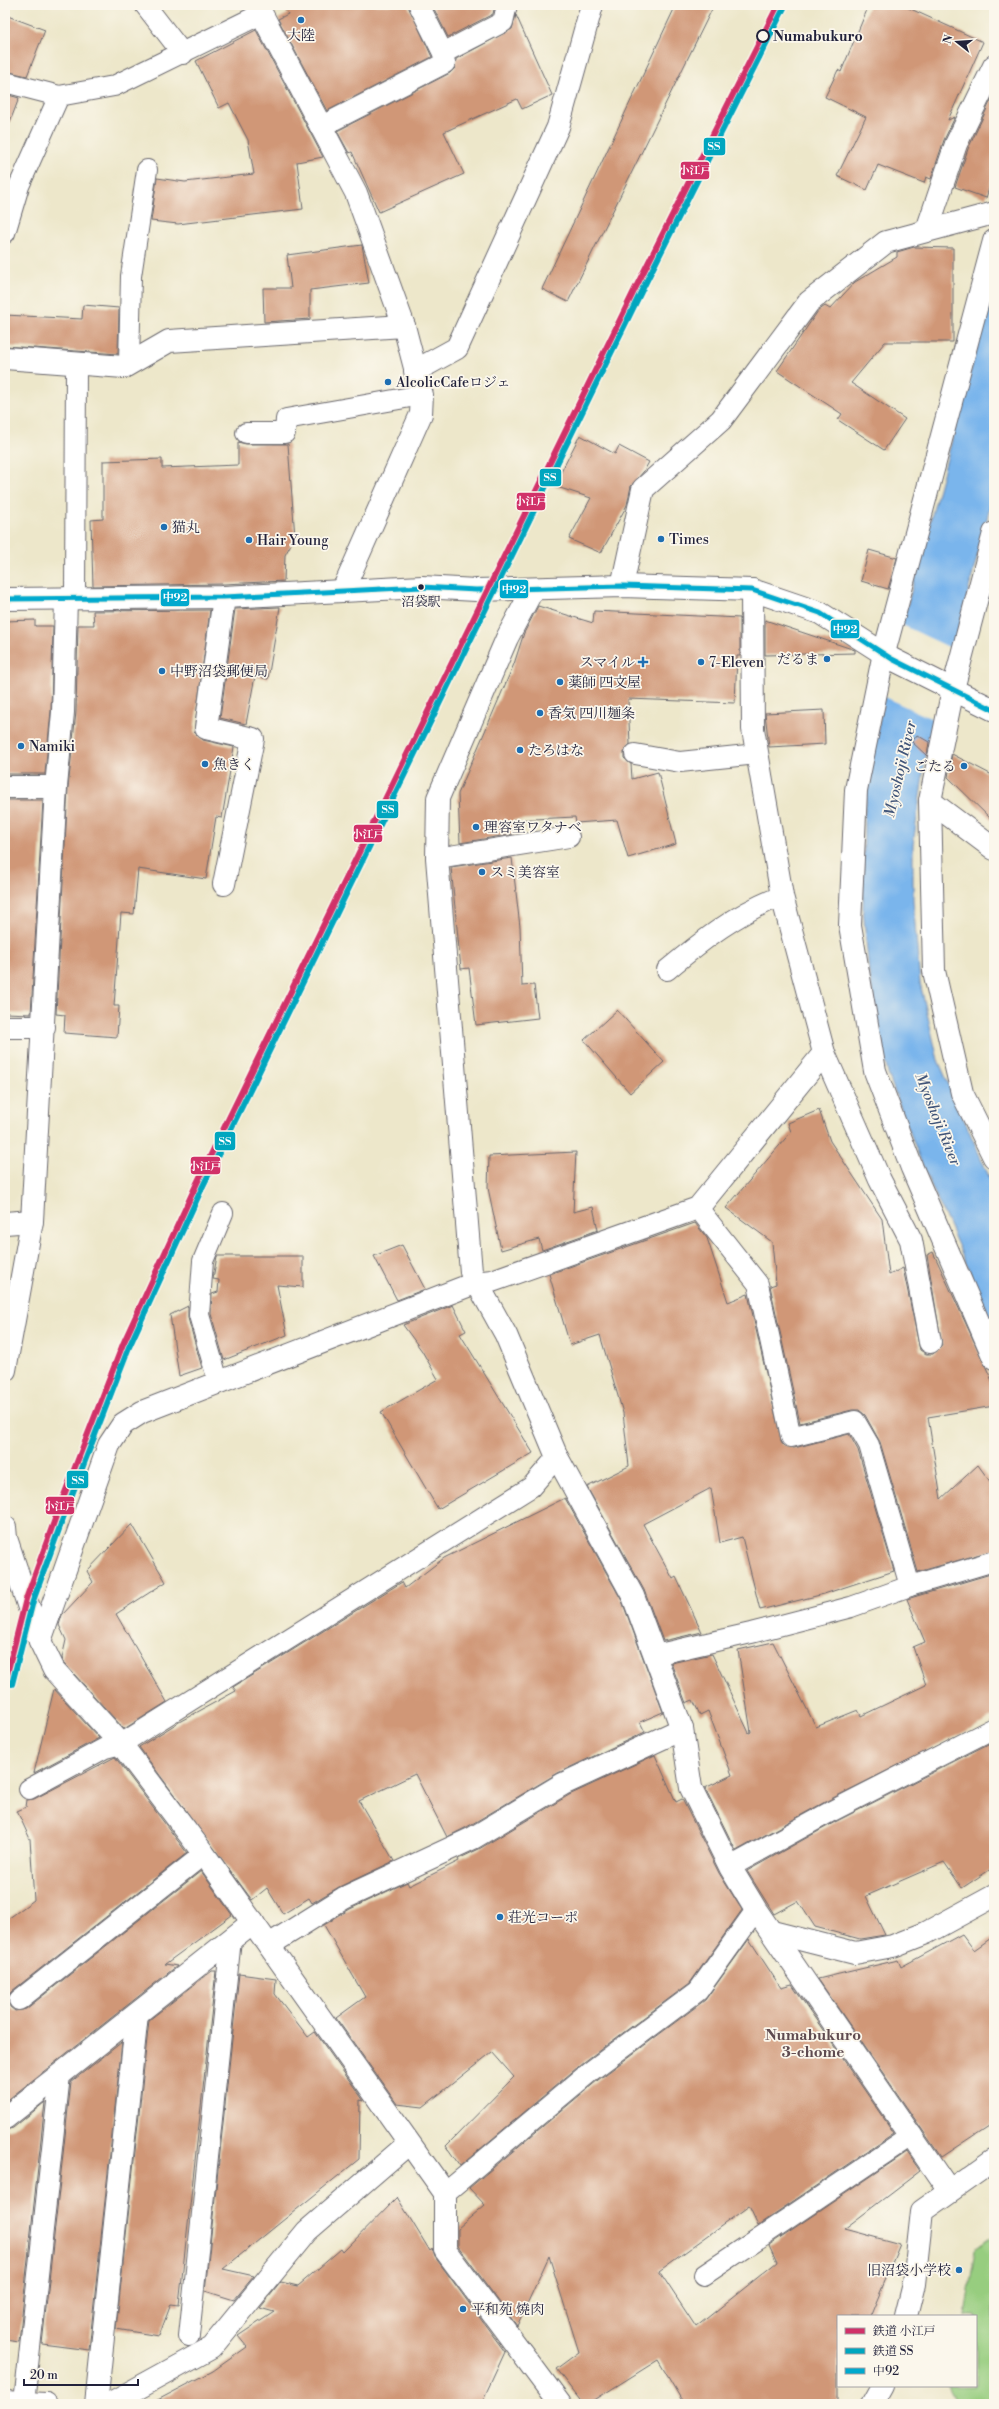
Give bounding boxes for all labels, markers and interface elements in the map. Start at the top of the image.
marker: 大陸 [296,15,306,25]
north arrow [937,22,977,62]
place label: 大陸 [287,27,315,45]
place label: Numabukuro [773,28,863,46]
marker: Numabukuro [756,29,770,43]
text: N [940,33,956,46]
line badge: SS [703,137,726,156]
text: SS [708,140,720,154]
line badge: 小江戸 [680,161,710,180]
text: 小江戸 [679,164,712,178]
place label: AlcolicCafeロジェ [395,374,511,392]
marker: AlcolicCafeロジェ [383,377,393,387]
line badge: SS [539,468,562,487]
text: SS [544,471,556,485]
line badge: 小江戸 [516,492,546,511]
text: 小江戸 [515,495,548,509]
place label: 猫丸 [172,519,200,537]
marker: 猫丸 [159,522,169,532]
place label: Times [669,531,709,549]
place label: Hair Young [257,532,329,550]
marker: Times [656,534,666,544]
marker: Hair Young [244,535,254,545]
line badge: 中92 [499,579,529,599]
marker: 沼袋駅 [416,582,426,592]
text: 中92 [502,583,527,597]
line badge: 中92 [160,588,190,607]
text: 中92 [163,591,188,605]
place label: 沼袋駅 [401,594,441,610]
line badge: 中92 [830,619,860,639]
text: 中92 [833,623,858,637]
place label: だるま [777,651,819,669]
place label: スマイル [580,654,635,672]
place label: 7-Eleven [709,654,765,672]
marker: だるま [822,654,832,664]
marker: スマイル [638,657,648,667]
marker: 7-Eleven [696,657,706,667]
place label: 中野沼袋郵便局 [170,663,268,681]
marker: 中野沼袋郵便局 [157,666,167,676]
place label: 薬師 四文屋 [568,674,641,692]
marker: 薬師 四文屋 [555,677,565,687]
place label: 香気 四川麺条 [548,705,635,723]
marker: 香気 四川麺条 [535,708,545,718]
water label: Myoshoji River [880,718,921,819]
place label: Namiki [29,738,75,756]
marker: Namiki [16,741,26,751]
place label: たろはな [528,742,584,760]
marker: たろはな [515,745,525,755]
place label: 魚きく [213,756,255,774]
place label: ごたる [914,758,956,776]
marker: 魚きく [200,759,210,769]
marker: ごたる [959,761,969,771]
line badge: SS [376,800,399,819]
text: SS [382,803,394,817]
place label: 理容室ワタナベ [484,819,582,837]
marker: 理容室ワタナベ [471,822,481,832]
line badge: 小江戸 [353,824,383,843]
text: 小江戸 [352,828,385,842]
place label: スミ美容室 [490,864,560,882]
marker: スミ美容室 [477,867,487,877]
water label: Myoshoji River [910,1070,965,1169]
line badge: SS [214,1131,236,1151]
text: SS [219,1135,231,1149]
line badge: 小江戸 [190,1156,221,1175]
text: 小江戸 [189,1160,222,1174]
line badge: SS [66,1470,89,1489]
text: SS [72,1474,84,1488]
line badge: 小江戸 [45,1496,75,1515]
text: 小江戸 [44,1500,77,1514]
place label: 荘光コーポ [508,1909,578,1927]
marker: 荘光コーポ [495,1912,505,1922]
district label: Numabukuro 3-chome [765,2026,861,2062]
place label: 旧沼袋小学校 [867,2262,951,2280]
marker: 旧沼袋小学校 [954,2265,964,2275]
place label: 平和苑 燒肉 [471,2301,544,2319]
marker: 平和苑 燒肉 [458,2304,468,2314]
legend [837,2315,977,2387]
text: 鉄道 小江戸 [872,2324,935,2339]
text: 鉄道 SS [872,2344,913,2359]
scale bar [24,2361,138,2387]
text: 中92 [873,2364,899,2379]
text: 20 m [30,2368,58,2383]

